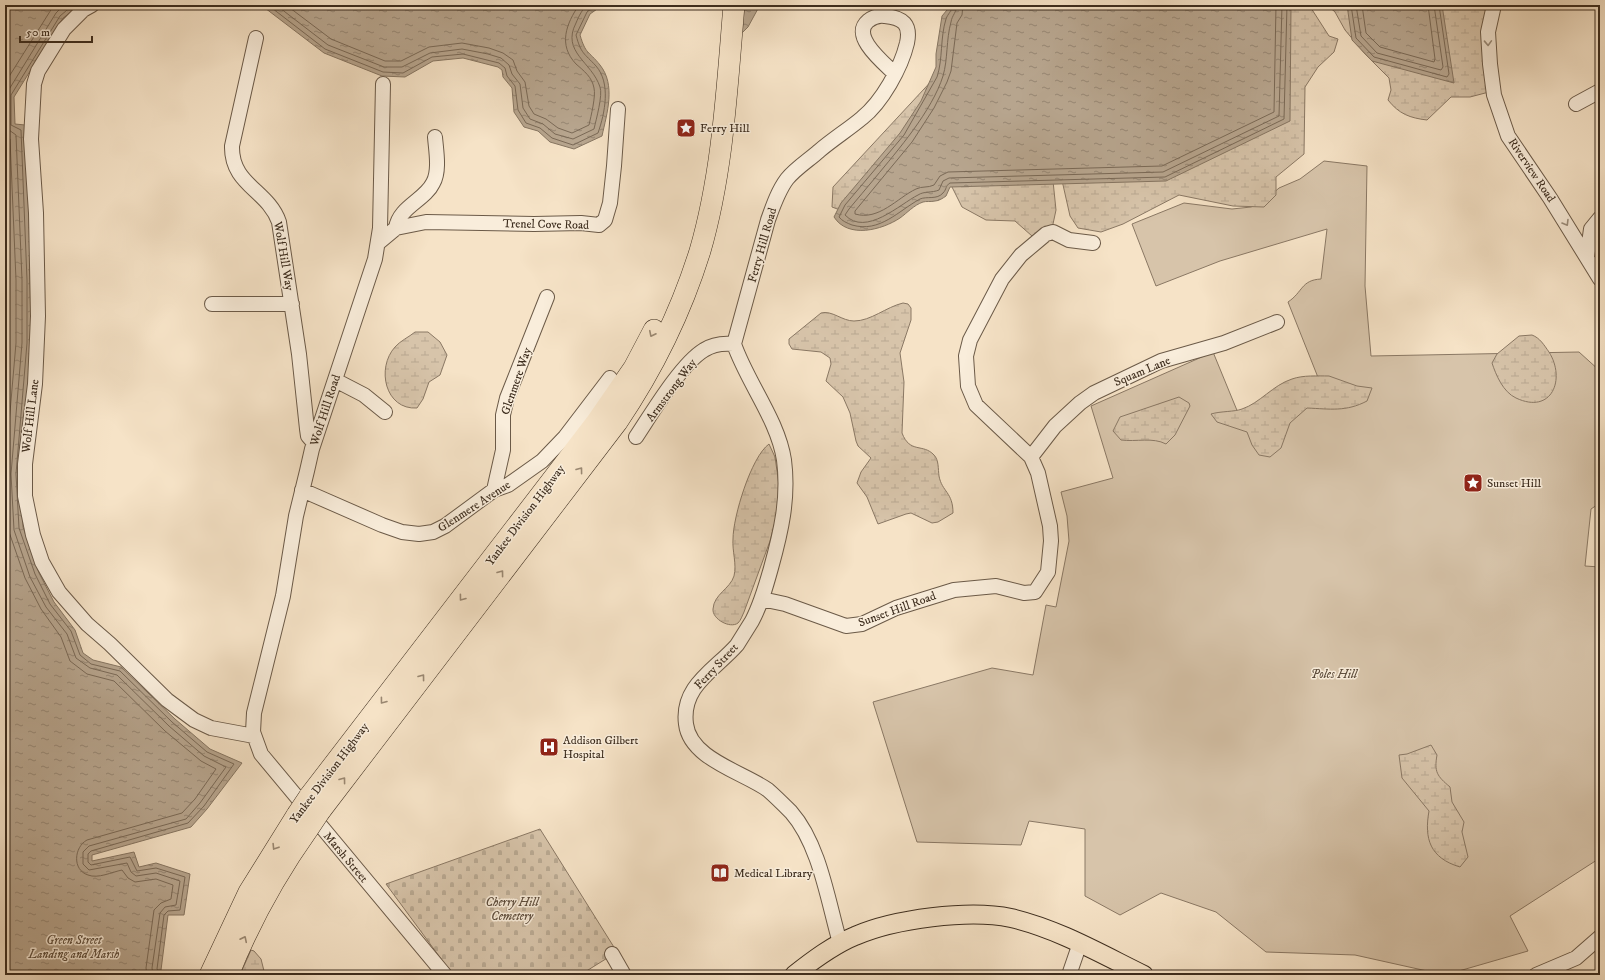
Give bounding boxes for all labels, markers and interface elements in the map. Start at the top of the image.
scale bar [20,18,92,44]
text: 50 m [26,25,50,40]
one-way arrow [1484,40,1493,46]
place icon: Ferry Hill [675,117,697,139]
place label: Ferry Hill [700,121,750,136]
street label: Riverview Road [1505,135,1559,205]
street label: Ferry Hill Road [745,206,780,284]
street label: Trenel Cove Road [503,216,589,233]
street label: Wolf Hill Way [270,219,297,292]
one-way arrow [1561,219,1568,226]
one-way arrow [649,330,657,337]
street label: Glenmere Way [498,345,535,417]
street label: Squam Lane [1112,353,1173,390]
street label: Armstrong Way [643,356,700,425]
street label: Wolf Hill Road [307,373,344,449]
street label: Wolf Hill Lane [18,378,42,455]
street label: Yankee Division Highway [483,462,568,569]
one-way arrow [575,468,582,475]
place icon: Sunset Hill [1462,472,1484,494]
place label: Sunset Hill [1487,476,1542,491]
street label: Glenmere Avenue [435,477,513,536]
one-way arrow [496,571,503,578]
street label: Sunset Hill Road [856,588,938,630]
one-way arrow [459,594,466,601]
street label: Ferry Street [691,640,742,693]
park label: Poles Hill [1311,667,1359,682]
one-way arrow [418,674,425,681]
one-way arrow [380,697,387,704]
street label: Yankee Division Highway [287,720,372,827]
place label: Addison Gilbert Hospital [563,733,639,762]
hospital icon: Addison Gilbert Hospital [538,736,560,758]
one-way arrow [339,778,346,785]
street label: Marsh Street [320,829,371,886]
one-way arrow [273,843,280,850]
library icon: Medical Library [709,862,731,884]
place label: Medical Library [734,866,813,881]
park label: Cherry Hill Cemetery [485,895,540,924]
park label: Green Street Landing and Marsh [28,933,120,962]
one-way arrow [239,936,247,944]

